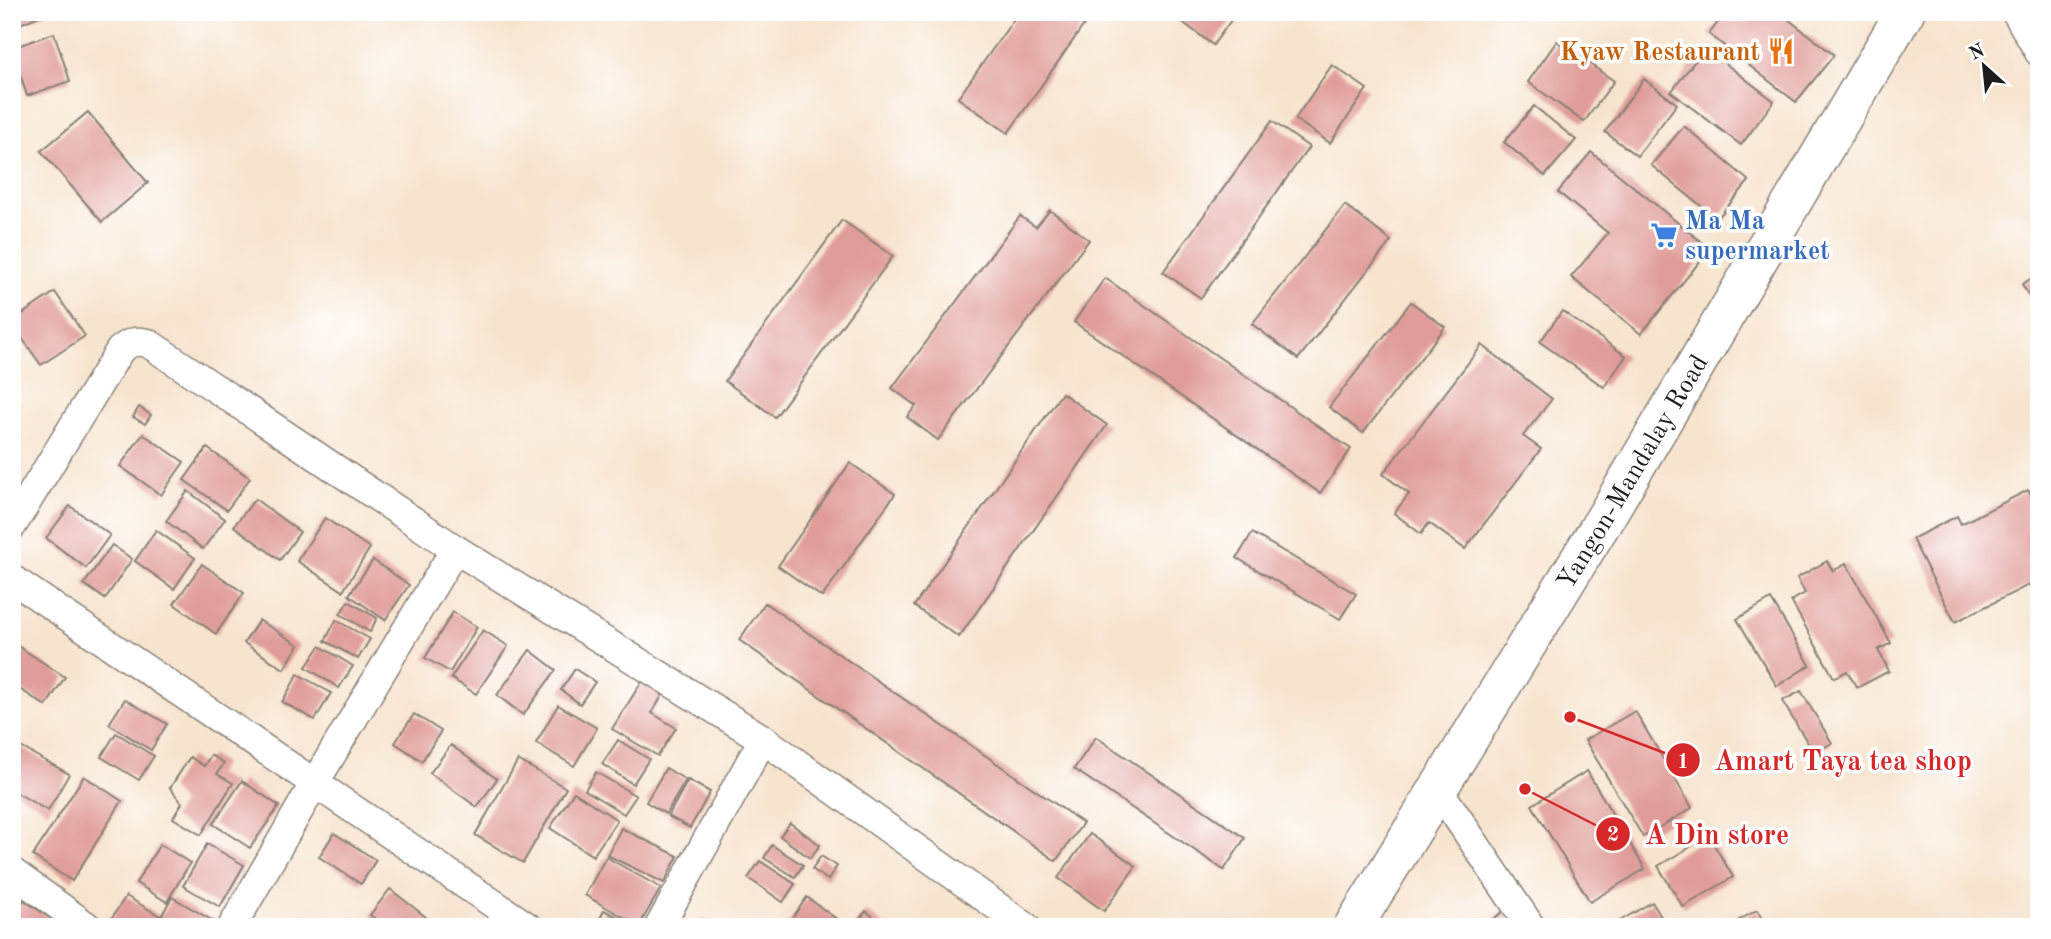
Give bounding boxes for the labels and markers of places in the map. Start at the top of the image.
restaurant icon: Kyaw Restaurant [1766,36,1796,66]
place label: Kyaw Restaurant [1559,40,1760,66]
place label: Ma Ma supermarket [1685,209,1830,265]
supermarket icon: Ma Ma supermarket [1649,220,1679,250]
callout: Amart Taya tea shop [1665,736,1986,785]
callout: A Din store [1595,810,1803,859]

